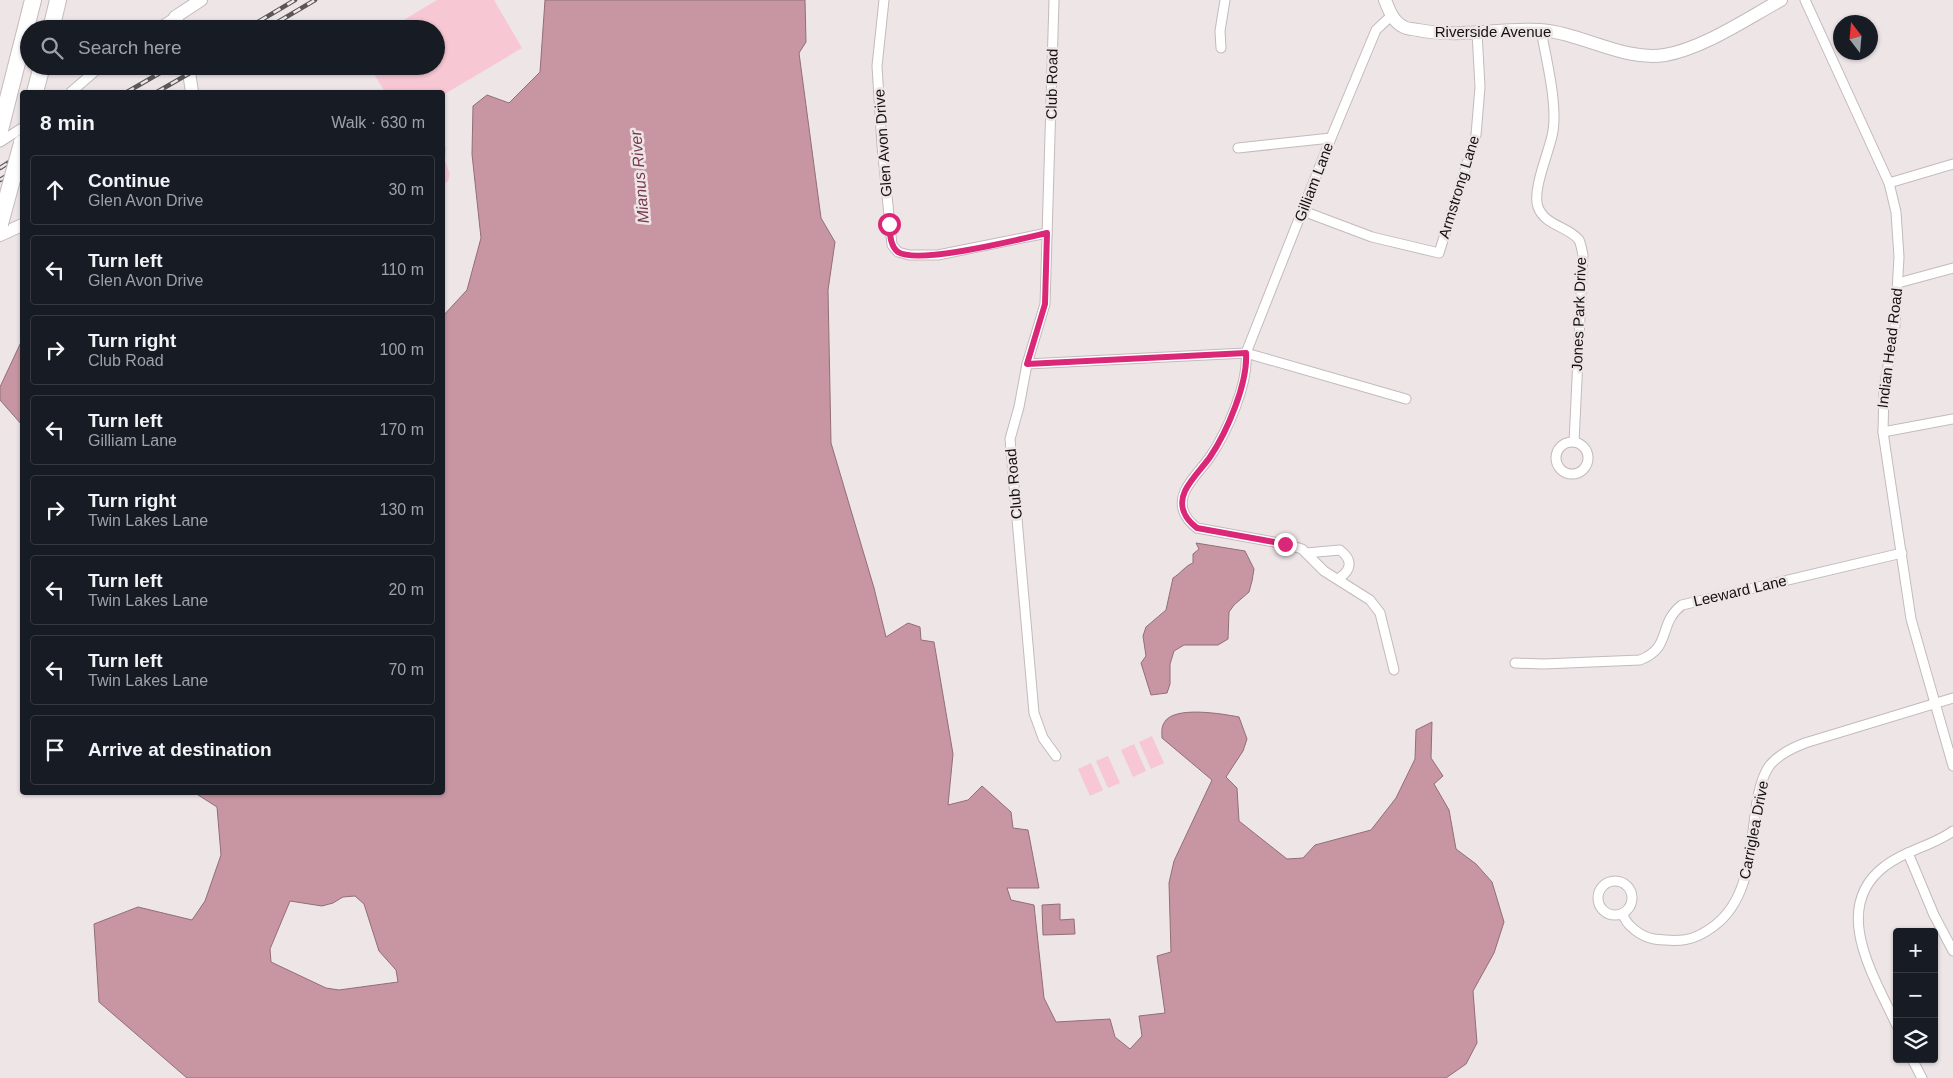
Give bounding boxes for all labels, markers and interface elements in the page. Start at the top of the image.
north arrow [1833,15,1878,60]
search box [20,20,445,75]
street label: Riverside Avenue [1435,23,1551,40]
icon: search [38,34,66,62]
text: Search here [78,37,182,58]
street label: Club Road [1042,48,1061,120]
street label: Glen Avon Drive [870,89,895,198]
text: 8 min [40,111,95,134]
text: Walk · 630 m [331,114,425,131]
water label: Mianus River [627,129,652,224]
street label: Armstrong Lane [1435,133,1482,240]
street label: Gilliam Lane [1291,140,1336,224]
text: Continue [88,170,170,191]
icon: ahead [41,176,69,204]
text: 30 m [388,181,424,198]
text: Glen Avon Drive [88,192,203,209]
route start [878,213,901,236]
text: Turn left [88,250,163,271]
icon: left [41,256,69,284]
street label: Jones Park Drive [1568,257,1589,371]
text: 110 m [381,261,424,278]
text: Glen Avon Drive [88,272,203,289]
street label: Indian Head Road [1874,287,1905,409]
text: Turn right [88,330,176,351]
icon: right [41,336,69,364]
text: 100 m [380,341,424,358]
text: Club Road [88,352,164,369]
text: Turn left [88,410,163,431]
icon: left [41,416,69,444]
text: 170 m [380,421,424,438]
text: Gilliam Lane [88,432,177,449]
street label: Club Road [1002,448,1025,520]
text: Turn right [88,490,176,511]
icon: right [41,496,69,524]
text: 130 m [380,501,424,518]
text: Twin Lakes Lane [88,512,208,529]
route end [1274,533,1297,556]
text: Turn left [88,570,163,591]
street label: Leeward Lane [1692,572,1788,609]
icon: left [41,576,69,604]
text: 20 m [388,581,424,598]
text: Twin Lakes Lane [88,592,208,609]
text: Turn left [88,650,163,671]
icon: left [41,656,69,684]
text: 70 m [388,661,424,678]
text: Twin Lakes Lane [88,672,208,689]
icon: arrive [41,736,69,764]
text: Arrive at destination [88,739,272,760]
street label: Carriglea Drive [1736,779,1771,881]
map controls [1893,928,1938,1063]
button: + [1893,928,1938,973]
button: − [1893,973,1938,1018]
button: layers [1893,1018,1938,1063]

